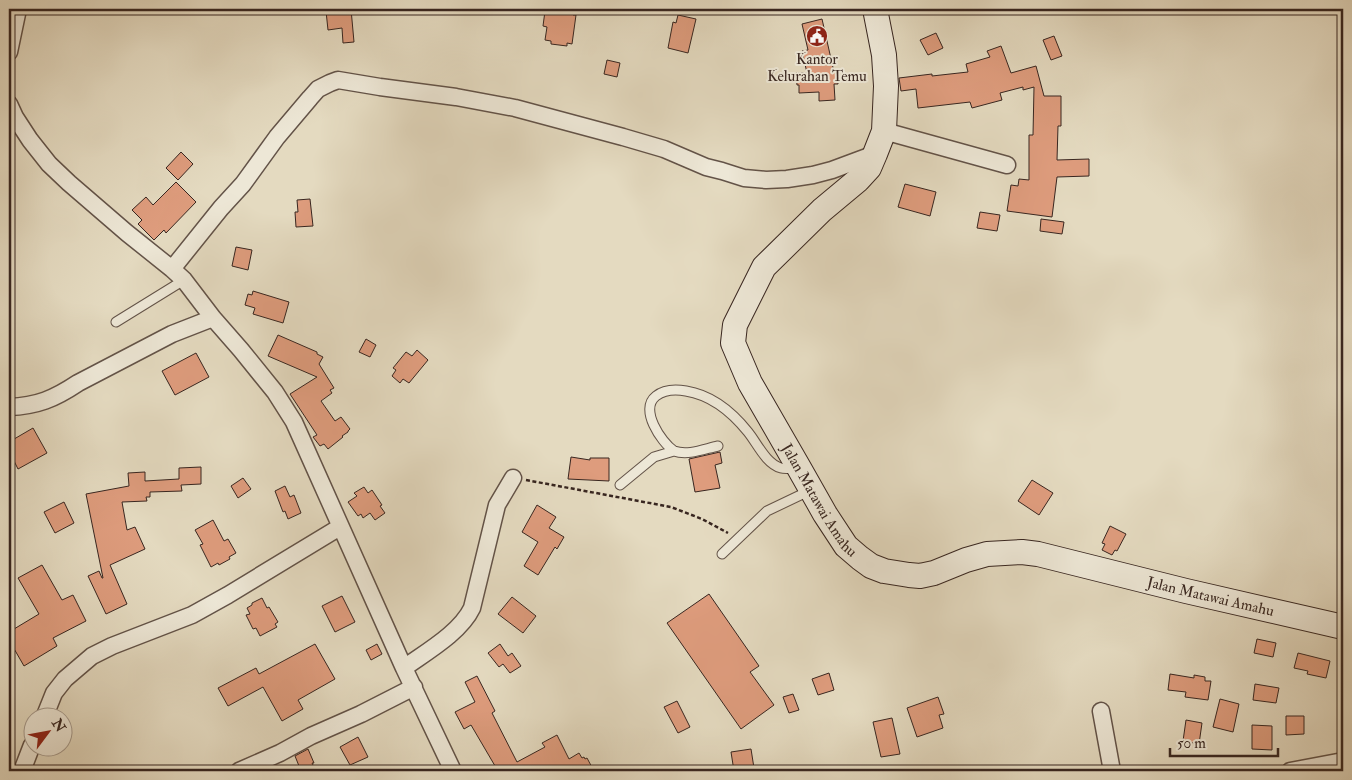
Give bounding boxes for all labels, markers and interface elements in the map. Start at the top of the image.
public building icon: Kantor Kelurahan Temu [805,24,829,48]
place label: Kantor Kelurahan Temu [767,50,867,86]
street label: Jalan Matawai Amahu [776,439,861,561]
street label: Jalan Matawai Amahu [1144,572,1276,620]
north arrow [22,708,72,758]
text: N [48,715,69,736]
scale bar [1170,725,1277,757]
text: 50 m [1177,734,1206,753]

